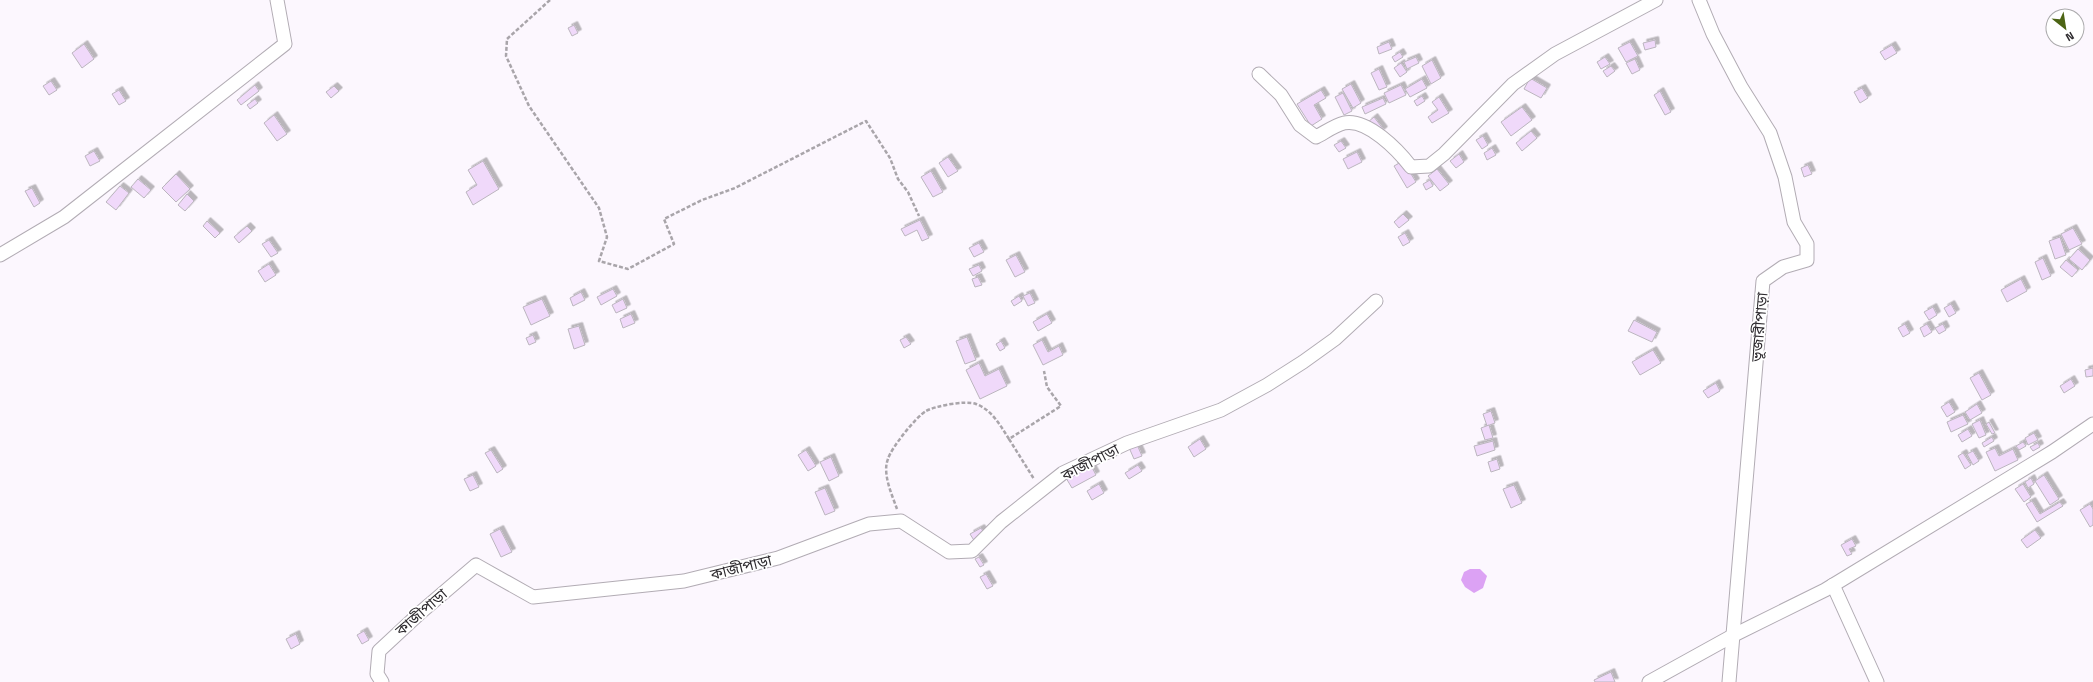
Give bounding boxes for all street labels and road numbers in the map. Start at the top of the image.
street label: ভূজারীপাড়া [1744,290,1774,364]
street label: কাজীপাড়া [1056,437,1124,487]
street label: কাজীপাড়া [707,548,775,586]
street label: কাজীপাড়া [389,582,453,642]

